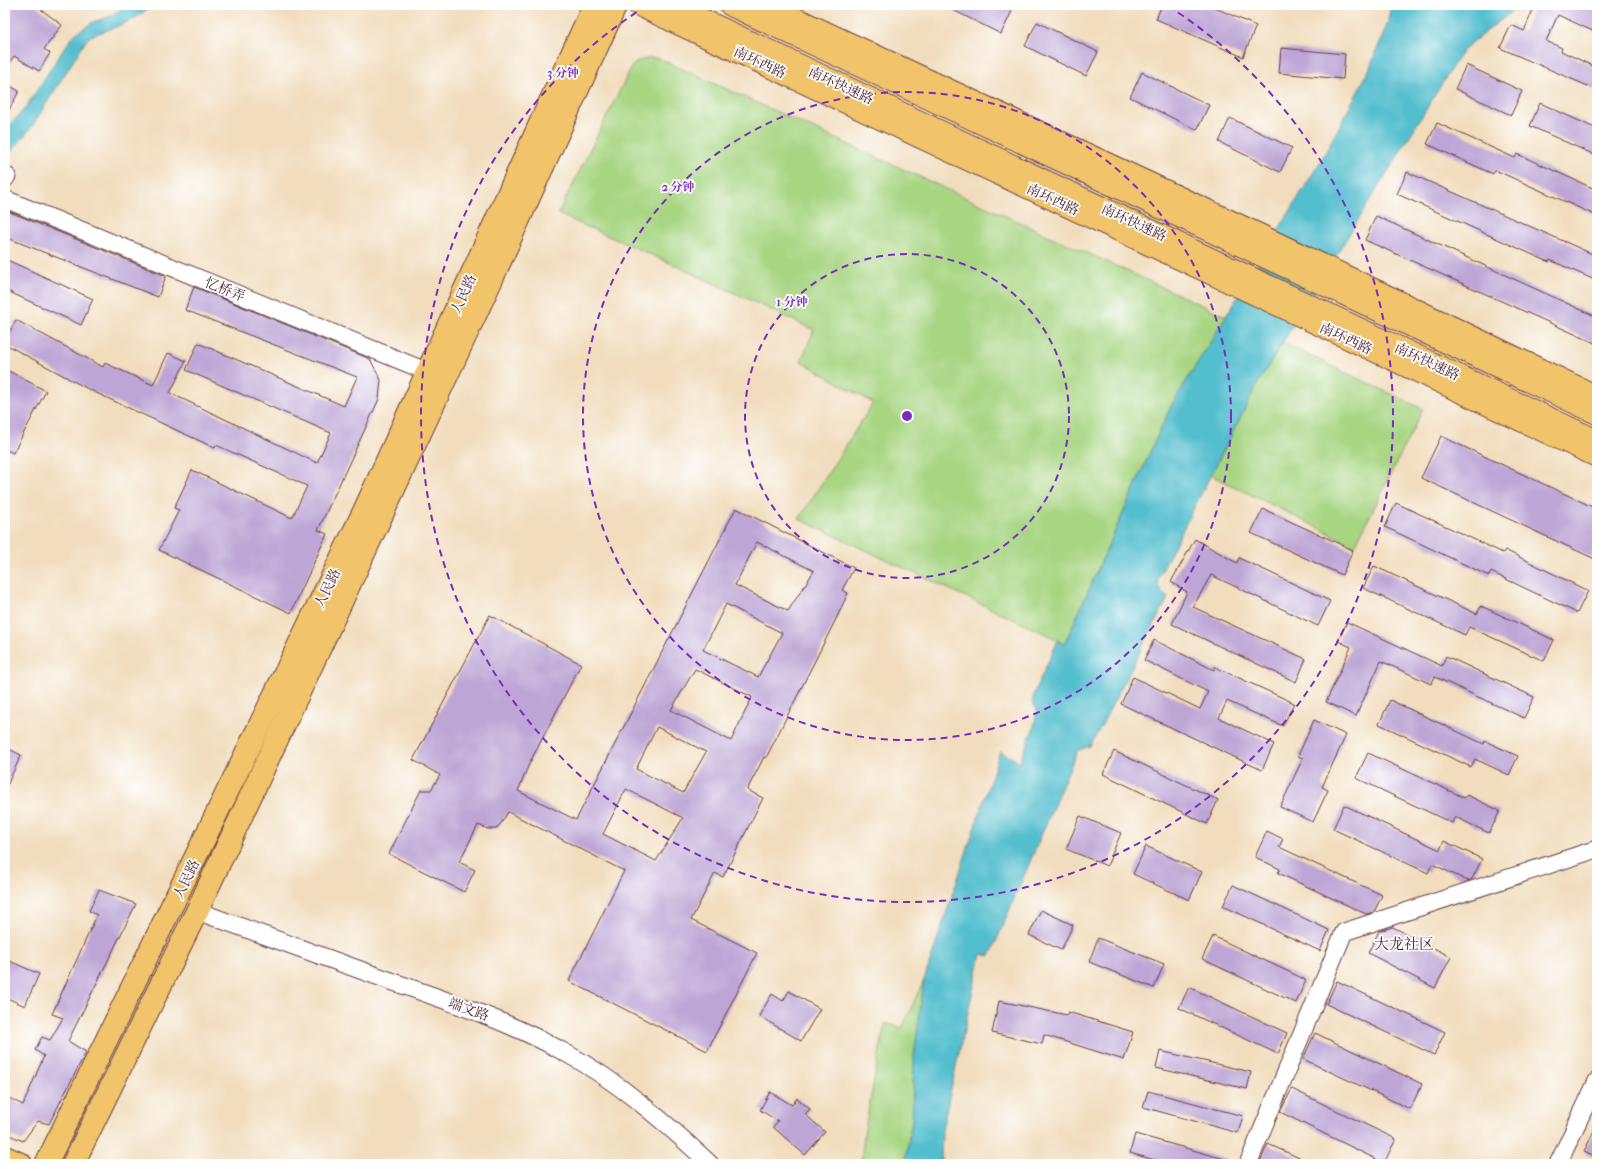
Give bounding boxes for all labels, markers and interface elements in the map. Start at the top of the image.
street label: 南环西路 [731,43,789,82]
street label: 南环快速路 [805,63,876,108]
text: 3 分钟 [547,66,579,81]
text: 2 分钟 [662,180,694,194]
street label: 南环西路 [1024,180,1082,219]
street label: 南环快速路 [1098,200,1169,245]
street label: 人民路 [447,272,480,317]
street label: 忆桥弄 [202,274,247,305]
text: 1 分钟 [777,295,807,309]
street label: 南环西路 [1317,319,1375,358]
street label: 南环快速路 [1391,339,1462,384]
centre of rings [900,409,914,423]
street label: 人民路 [311,566,344,611]
street label: 人民路 [170,857,203,902]
district label: 大龙社区 [1374,935,1434,953]
street label: 端文路 [446,994,491,1025]

